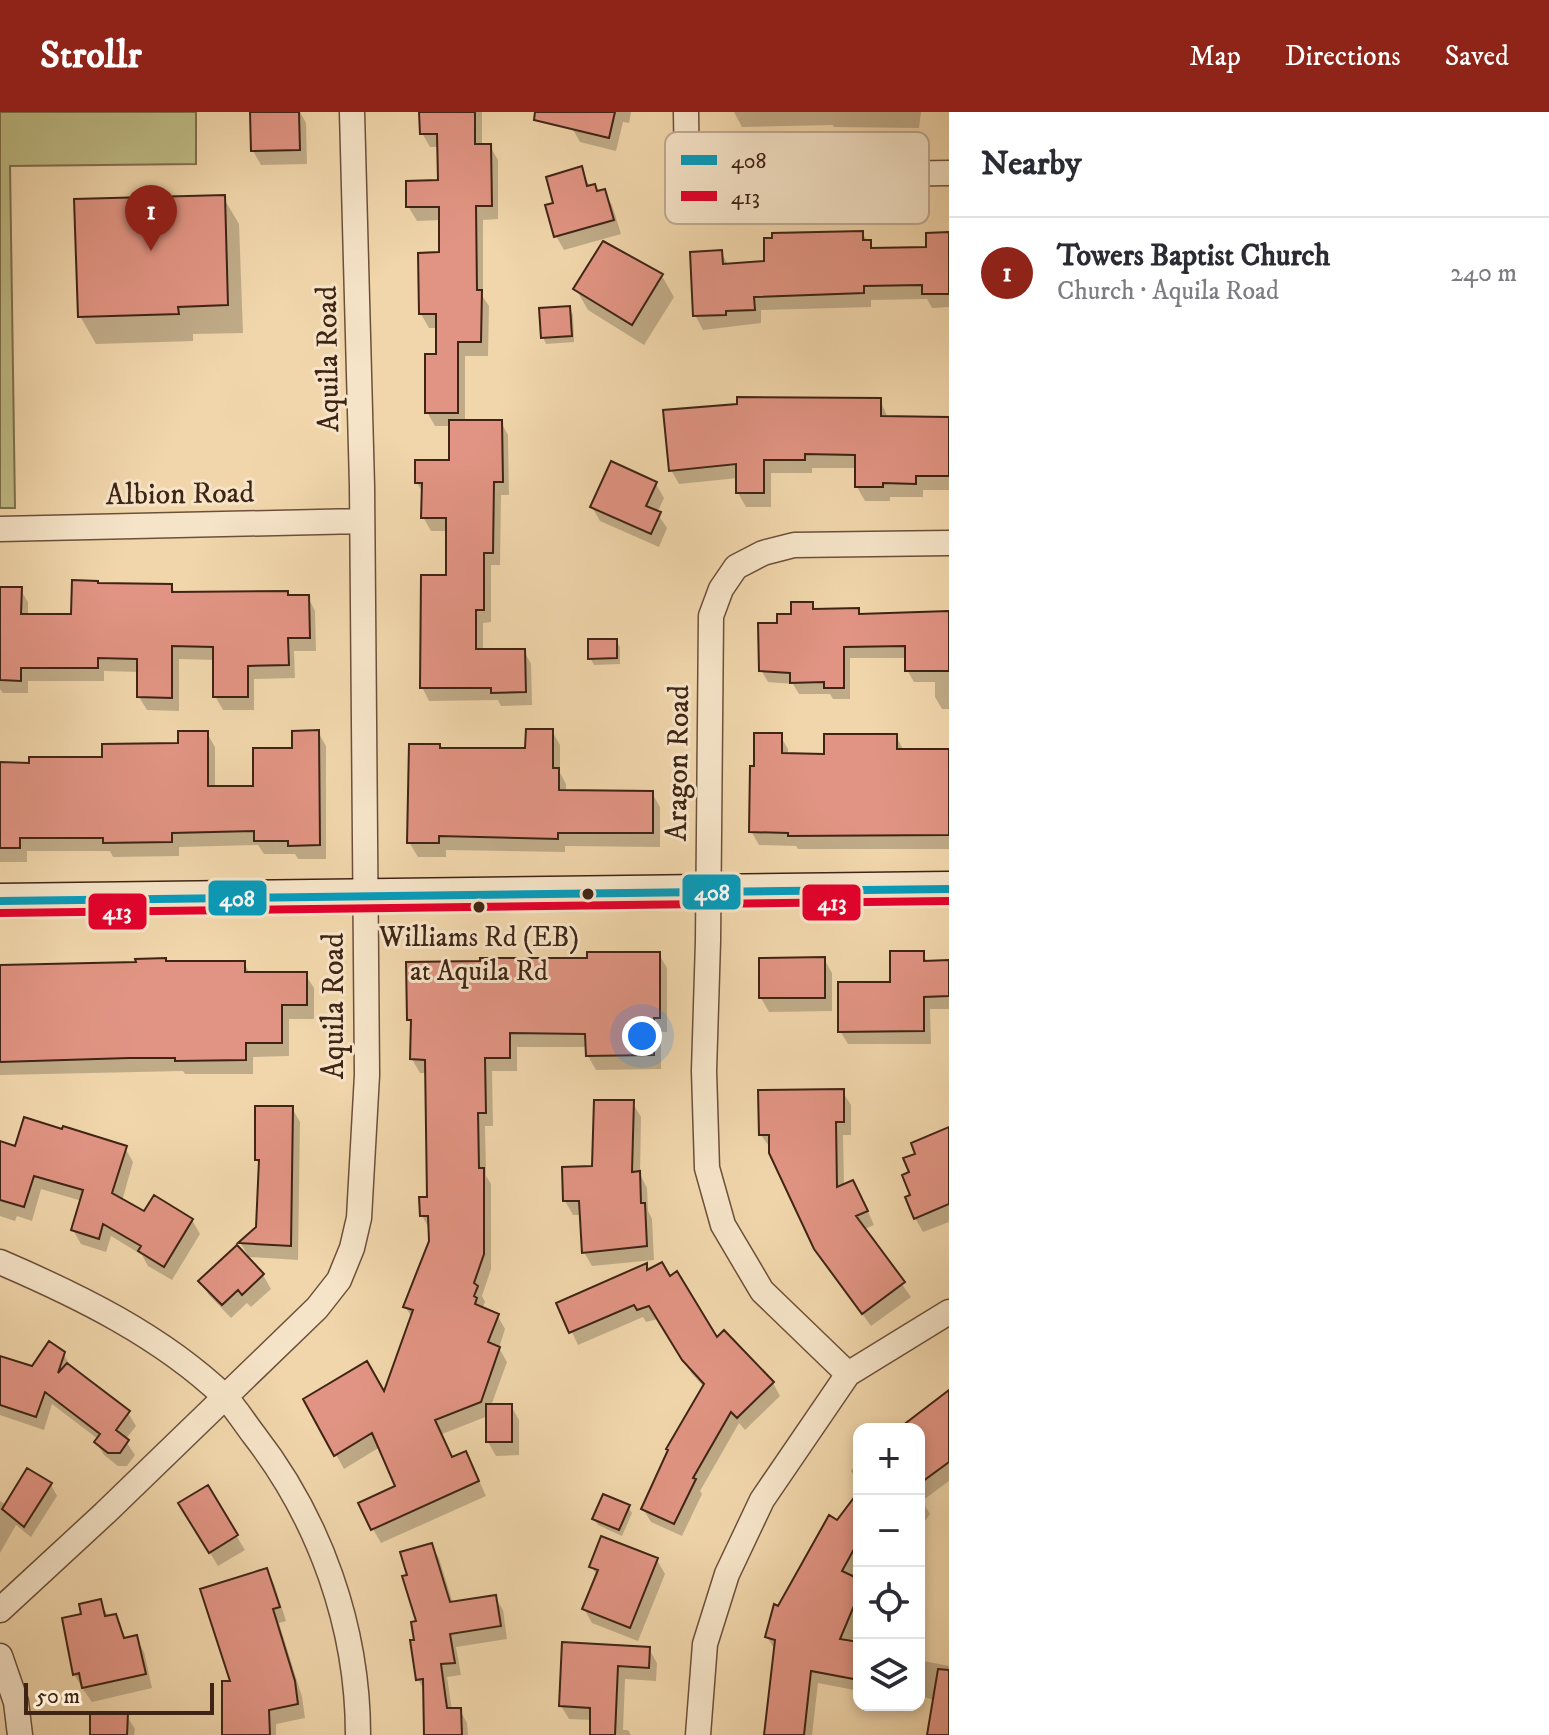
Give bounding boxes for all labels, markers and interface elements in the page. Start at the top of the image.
text: Strollr [40,32,142,80]
text: Map [1189,39,1241,74]
text: Directions [1285,39,1401,74]
text: Saved [1445,39,1509,74]
legend [665,132,929,224]
text: Nearby [981,143,1082,185]
text: 408 [731,148,767,175]
text: 413 [731,184,760,211]
pin: 1 [125,185,177,251]
text: Towers Baptist Church [1057,238,1330,275]
text: 1 [1002,257,1012,290]
text: 240 m [1450,257,1517,290]
text: Church · Aquila Road [1057,275,1279,308]
street label: Aquila Road [309,285,348,433]
street label: Albion Road [105,475,255,514]
street label: Aragon Road [659,684,698,842]
line badge: 408 [681,873,742,911]
line badge: 408 [207,879,268,917]
text: 408 [694,880,730,907]
line badge: 413 [801,883,862,922]
text: 408 [219,886,255,913]
unlabelled marker [580,886,596,902]
text: 413 [818,890,846,917]
line badge: 413 [87,892,148,931]
text: 413 [103,899,131,926]
marker: Williams Rd (EB) at Aquila Rd [471,899,487,915]
place label: Williams Rd (EB) at Aquila Rd [378,920,579,989]
street label: Aquila Road [316,933,353,1079]
your location [622,1016,662,1056]
map controls [853,1423,925,1711]
button: + [853,1423,925,1495]
button: − [853,1495,925,1567]
button: locate [853,1567,925,1639]
button: layers [853,1639,925,1711]
scale bar [24,1679,214,1715]
text: 50 m [36,1683,80,1710]

